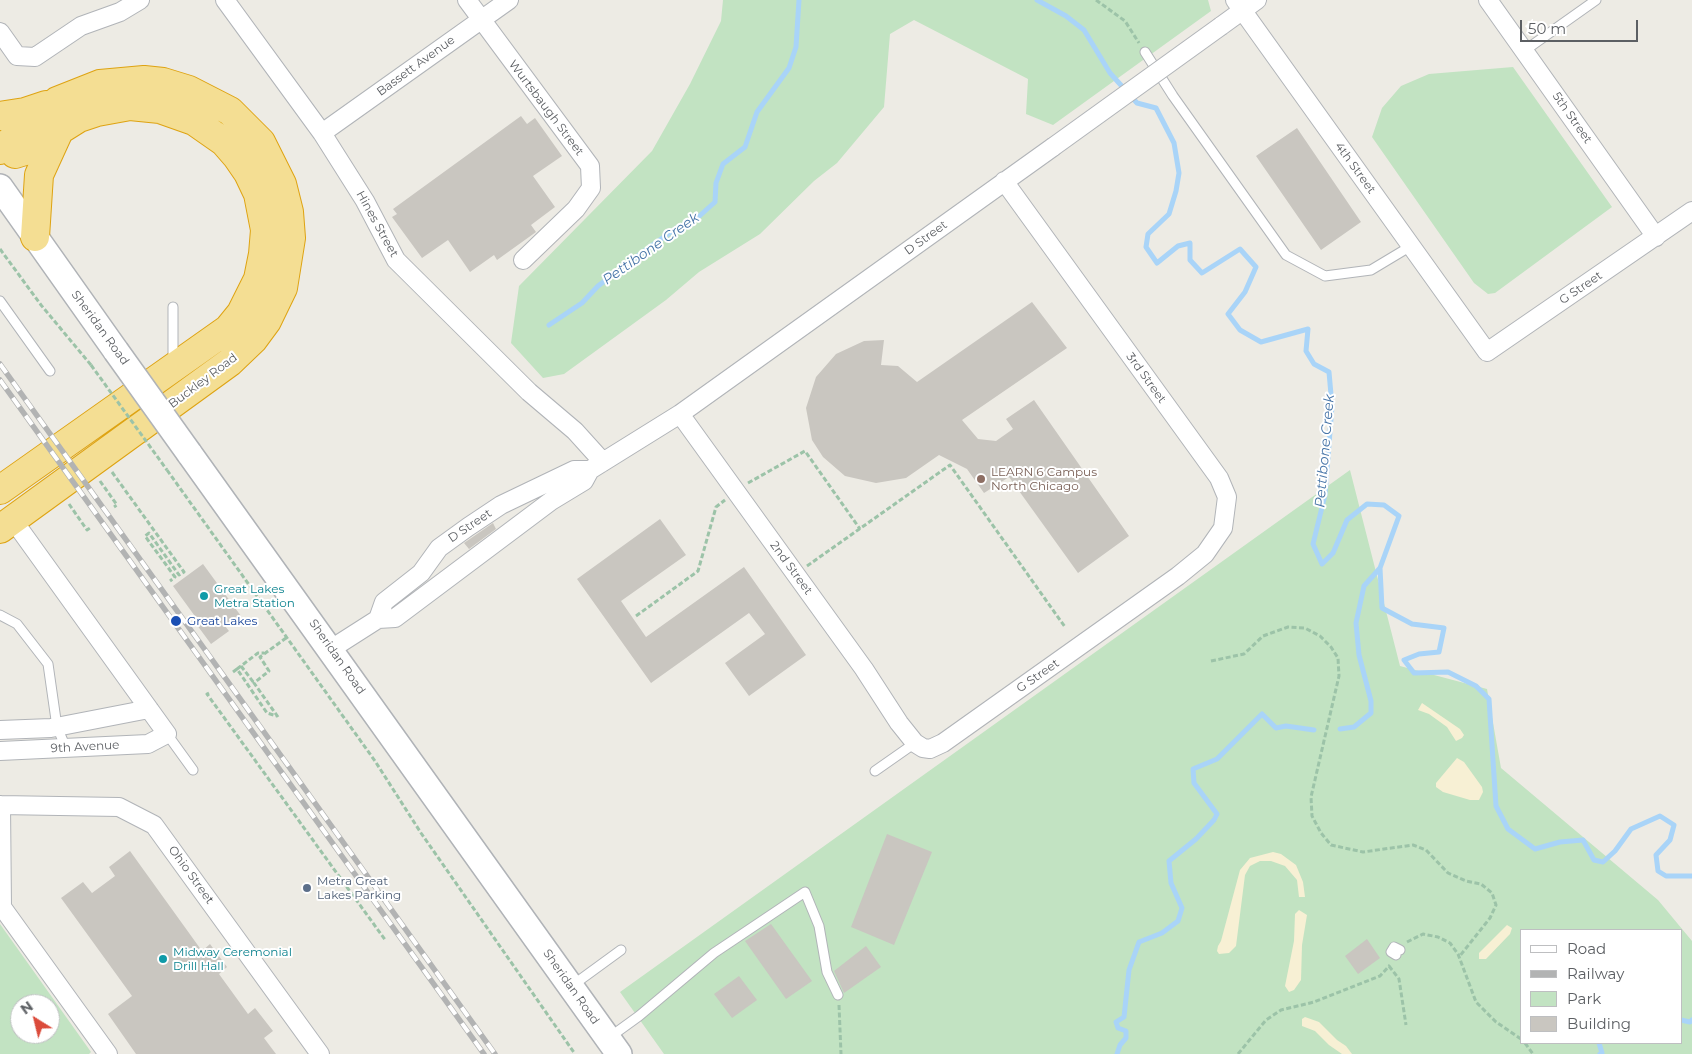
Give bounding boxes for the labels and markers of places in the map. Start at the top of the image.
place label: LEARN 6 Campus North Chicago [991,465,1097,493]
marker: LEARN 6 Campus North Chicago [975,473,987,485]
place label: Great Lakes Metra Station [214,582,295,610]
marker: Great Lakes Metra Station [198,590,210,602]
marker: Great Lakes [169,614,183,628]
place label: Great Lakes [187,614,257,628]
place label: Metra Great Lakes Parking [317,874,401,902]
marker: Metra Great Lakes Parking [301,882,313,894]
place label: Midway Ceremonial Drill Hall [173,945,292,973]
marker: Midway Ceremonial Drill Hall [157,953,169,965]

